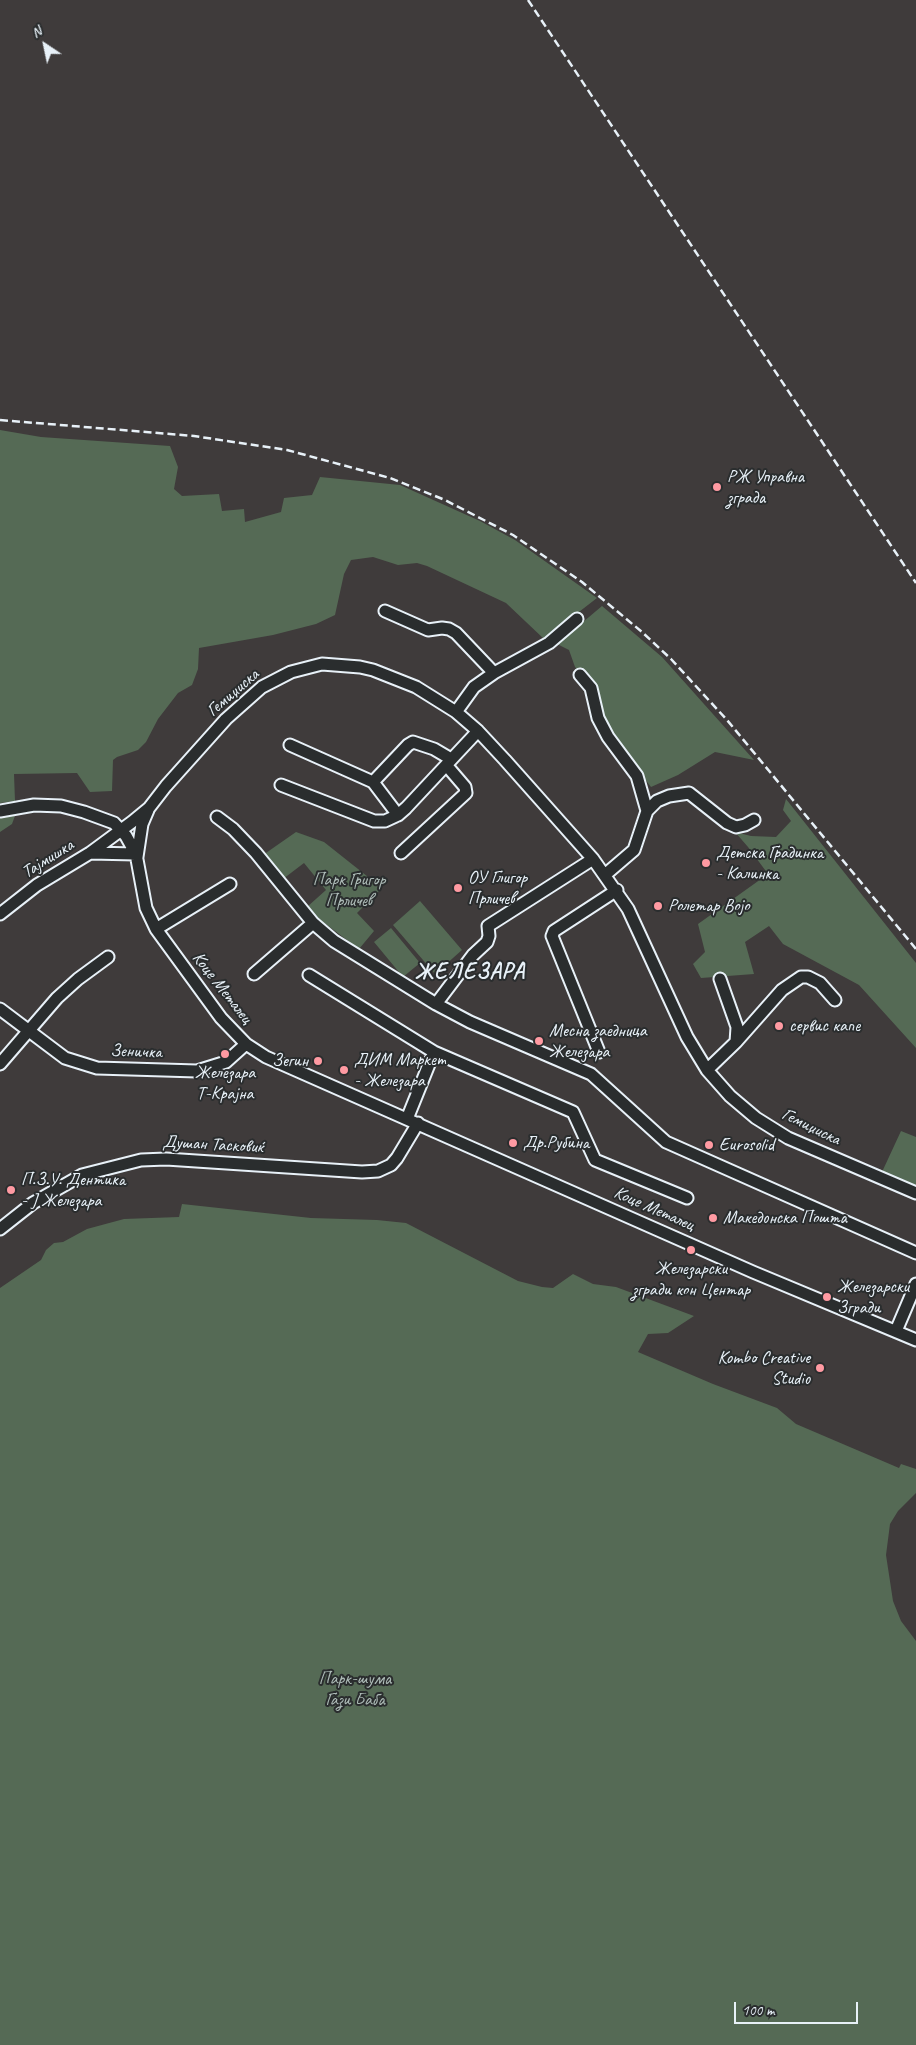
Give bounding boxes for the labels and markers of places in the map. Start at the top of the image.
place label: РЖ Управна зграда [727,466,804,508]
marker: РЖ Управна зграда [711,481,723,493]
place label: Детска Градинка - Калинка [716,842,823,884]
marker: Детска Градинка - Калинка [700,857,712,869]
place label: ОУ Глигор Прличев [468,867,527,910]
marker: ОУ Глигор Прличев [452,882,464,894]
place label: Ролетар Војо [668,895,750,917]
marker: Ролетар Војо [652,900,664,912]
place label: сервис капе [789,1015,860,1037]
place label: Месна заедница Железара [549,1020,647,1062]
marker: сервис капе [773,1020,785,1032]
marker: Месна заедница Железара [533,1035,545,1047]
marker: Железара Т-Крајна [219,1048,231,1060]
place label: ДИМ Маркет - Железара [354,1049,446,1092]
place label: Зегин [272,1050,308,1072]
marker: Зегин [312,1055,324,1067]
place label: Железара Т-Крајна [195,1062,255,1104]
marker: ДИМ Маркет - Железара [338,1064,350,1076]
place label: Др.Рубина [523,1132,589,1154]
place label: Eurosolid [719,1134,774,1156]
marker: Др.Рубина [507,1137,519,1149]
marker: Eurosolid [703,1139,715,1151]
place label: П.З.У. Дентика - Ј Железара [21,1169,125,1212]
marker: П.З.У. Дентика - Ј Железара [5,1184,17,1196]
place label: Македонска Пошта [723,1207,847,1229]
marker: Македонска Пошта [707,1212,719,1224]
marker: Железарски згради кон Центар [685,1244,697,1256]
place label: Железарски згради кон Центар [632,1258,750,1300]
place label: Железарски Згради [837,1276,909,1318]
marker: Железарски Згради [821,1291,833,1303]
place label: Kombo Creative Studio [718,1347,810,1390]
marker: Kombo Creative Studio [814,1362,826,1374]

